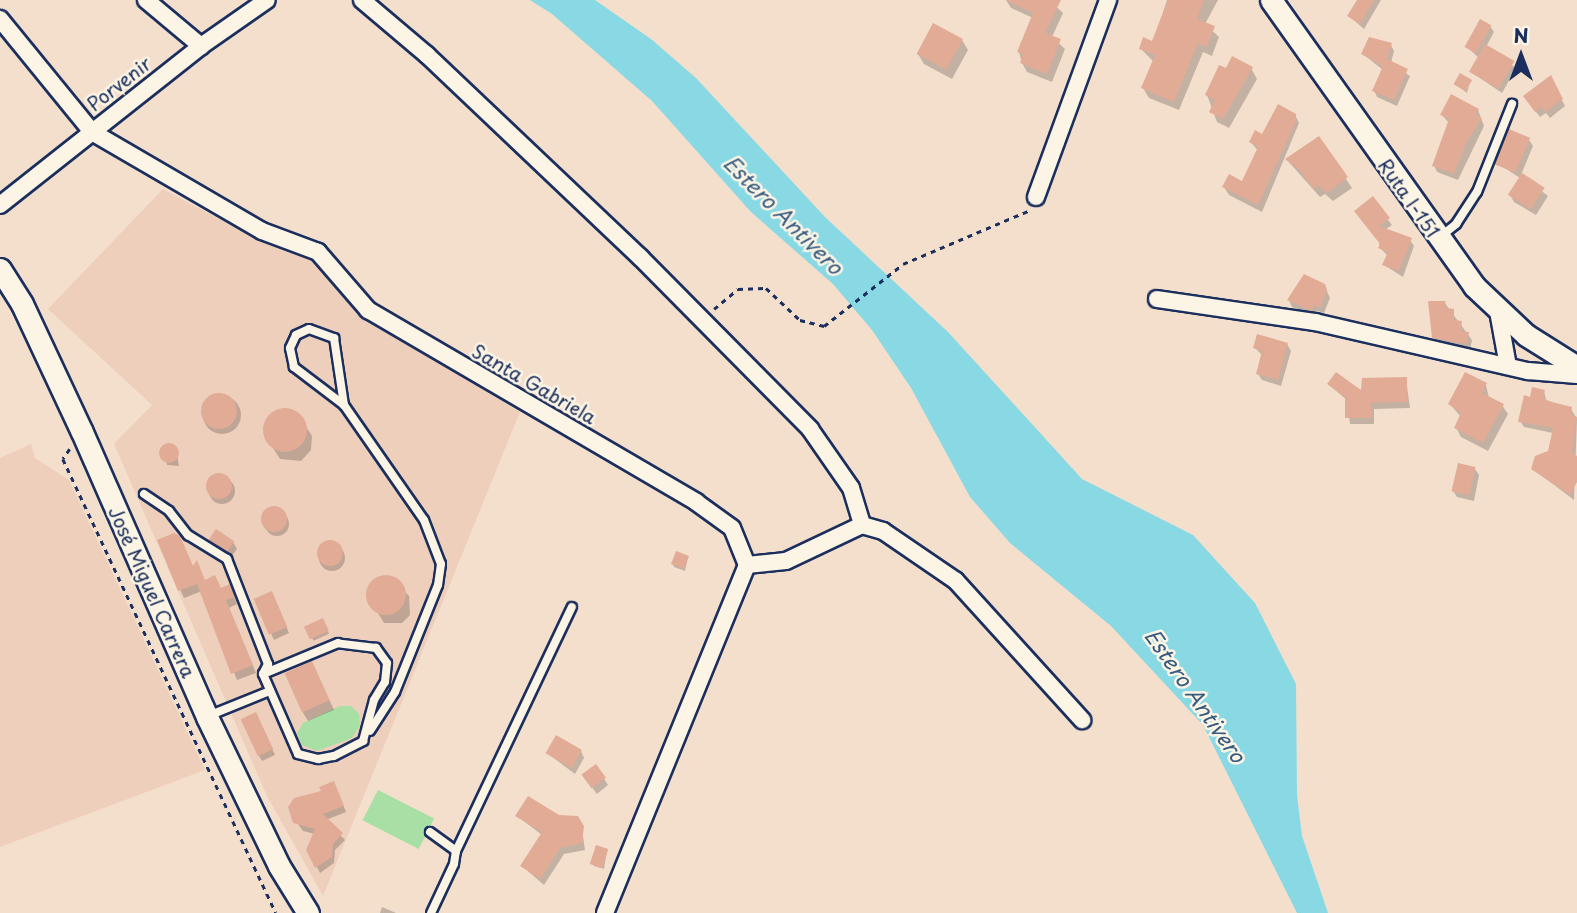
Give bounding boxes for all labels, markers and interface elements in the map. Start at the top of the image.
north arrow [1486,21,1556,91]
text: N [1513,21,1529,49]
street label: Porvenir [82,52,156,116]
water label: Estero Antivero [719,149,849,279]
street label: Ruta I-151 [1373,154,1445,242]
street label: Santa Gabriela [468,339,600,429]
street label: José Miguel Carrera [104,502,200,682]
water label: Estero Antivero [1140,623,1252,767]

